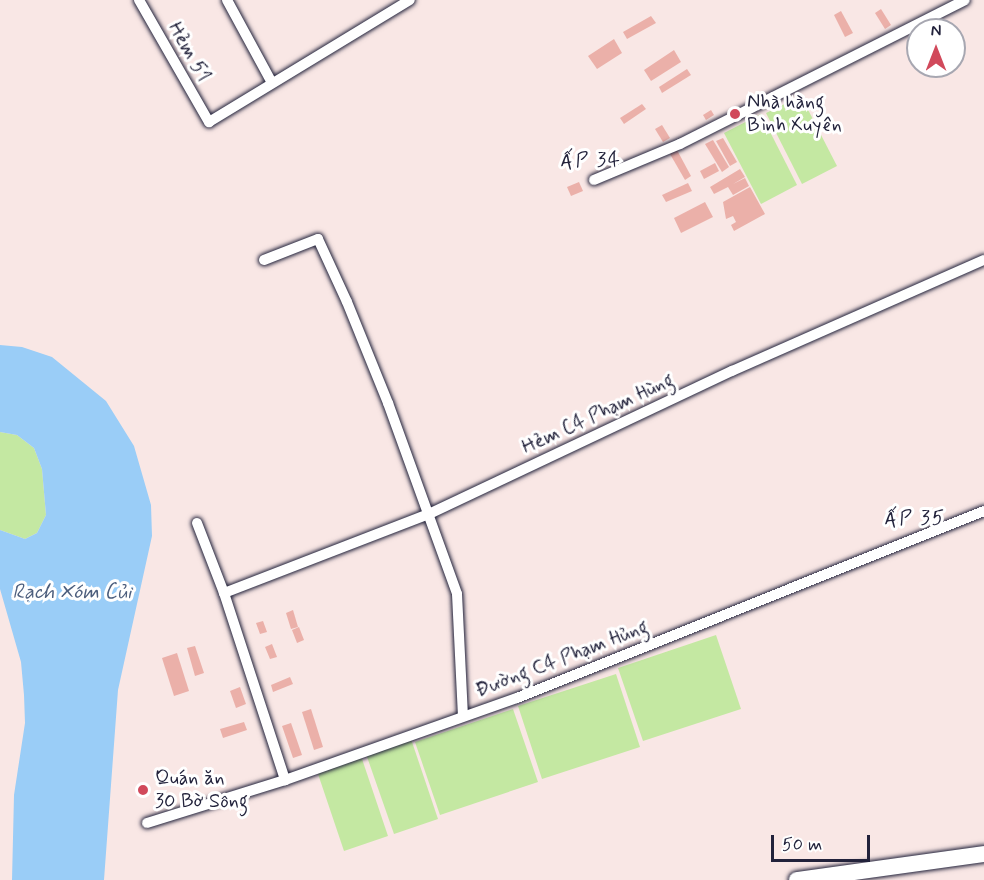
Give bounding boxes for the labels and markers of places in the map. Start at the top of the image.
place label: Nhà hàng Bình Xuyên [747,90,843,137]
marker: Nhà hàng Bình Xuyên [728,107,742,121]
place label: Quán ăn 30 Bờ Sông [155,766,248,813]
marker: Quán ăn 30 Bờ Sông [136,783,150,797]

